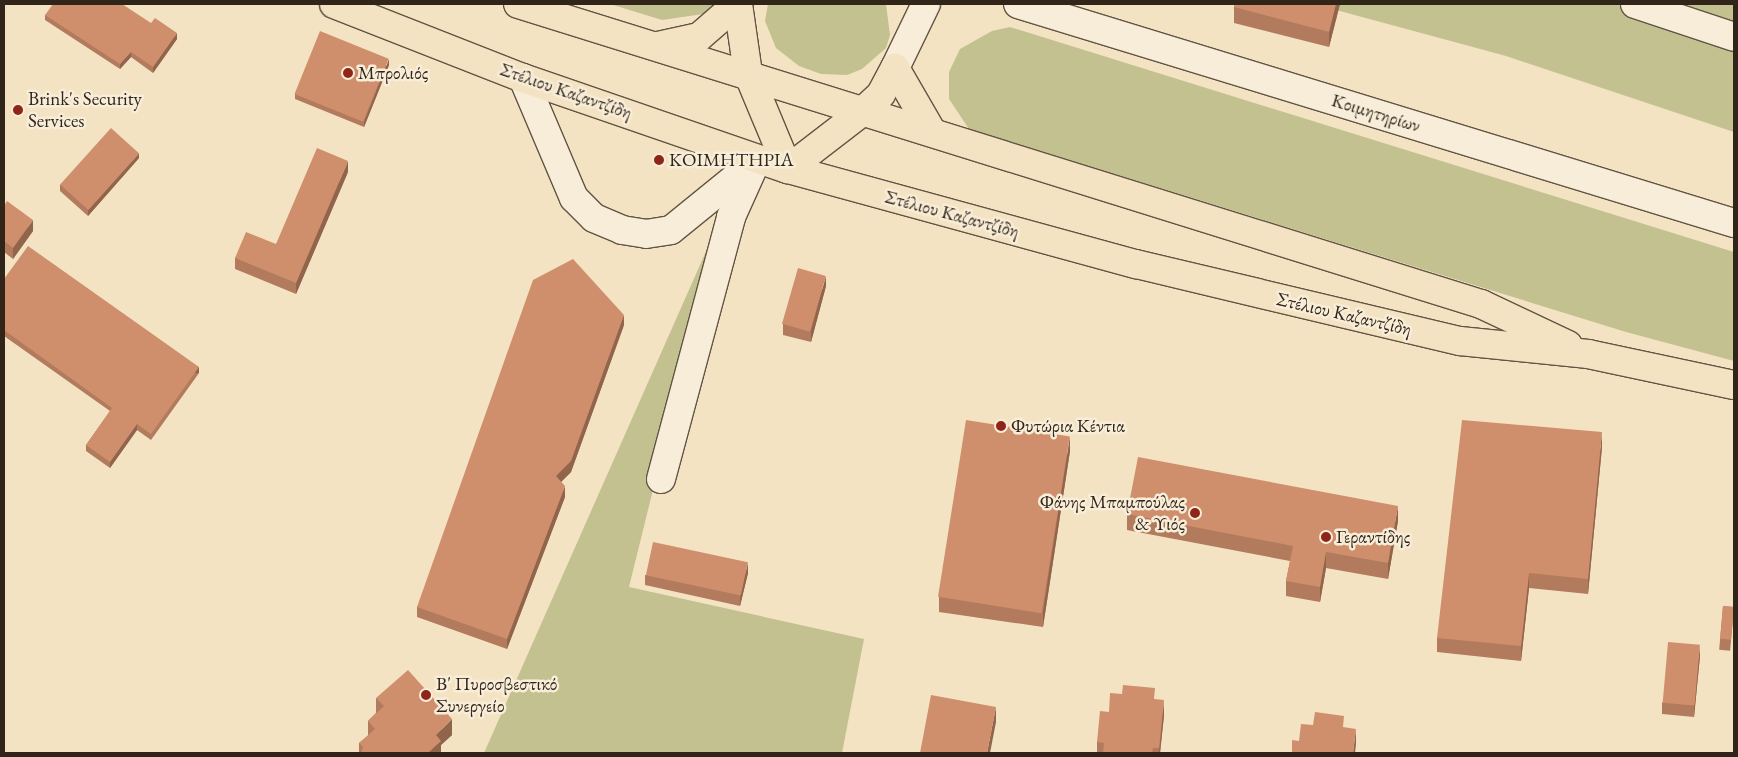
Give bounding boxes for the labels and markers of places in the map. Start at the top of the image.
place label: Μπρολιός [358,62,428,84]
marker: Μπρολιός [342,67,354,79]
place label: Brink's Security Services [28,88,142,132]
marker: Brink's Security Services [12,104,24,116]
place label: ΚΟΙΜΗΤΗΡΙΑ [669,149,794,171]
marker: ΚΟΙΜΗΤΗΡΙΑ [653,154,665,166]
place label: Φυτώρια Κέντια [1011,415,1125,437]
marker: Φυτώρια Κέντια [995,420,1007,432]
place label: Φάνης Μπαμπούλας & Υιός [1040,491,1185,535]
marker: Φάνης Μπαμπούλας & Υιός [1189,507,1201,519]
place label: Γεραντίδης [1336,526,1410,548]
marker: Γεραντίδης [1320,531,1332,543]
place label: Β' Πυροσβεστικό Συνεργείο [436,673,557,717]
marker: Β' Πυροσβεστικό Συνεργείο [420,689,432,701]

